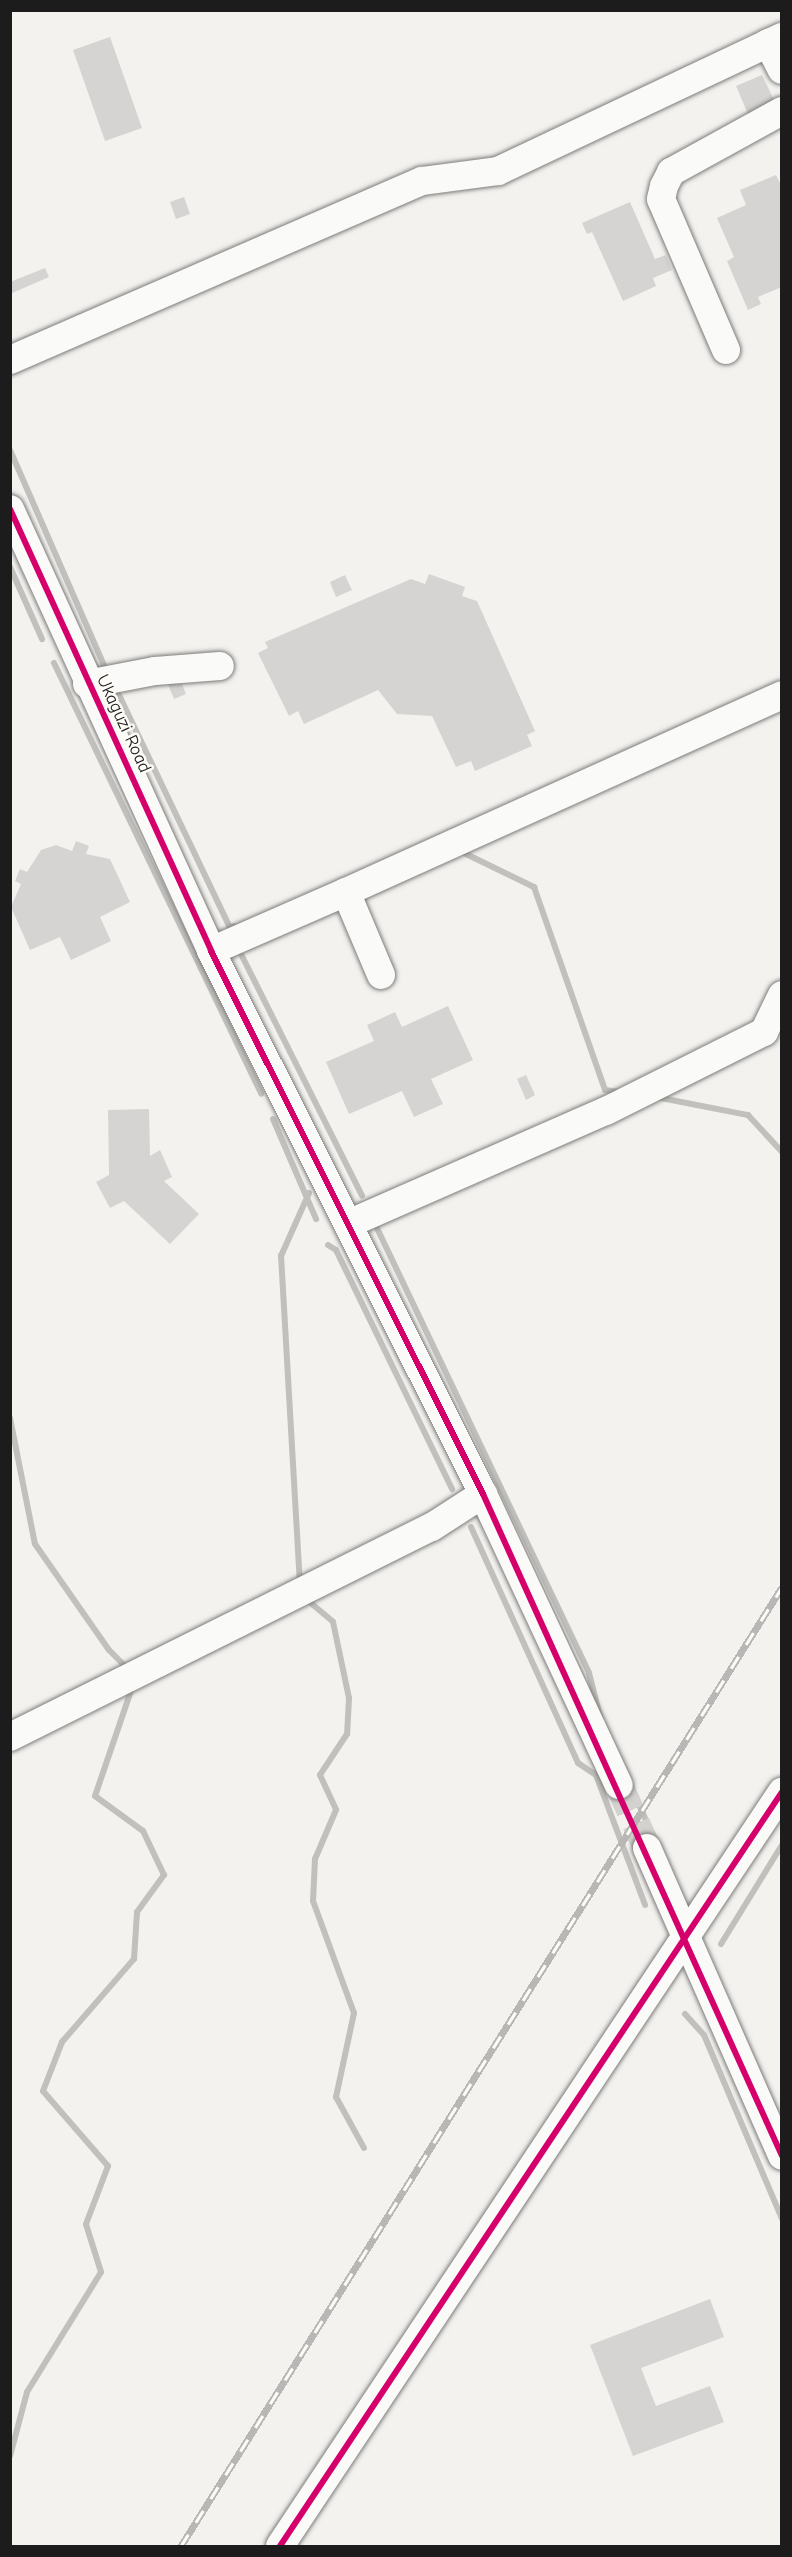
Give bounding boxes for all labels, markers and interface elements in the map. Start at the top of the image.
street label: Ukaguzi Road [91,672,155,776]

